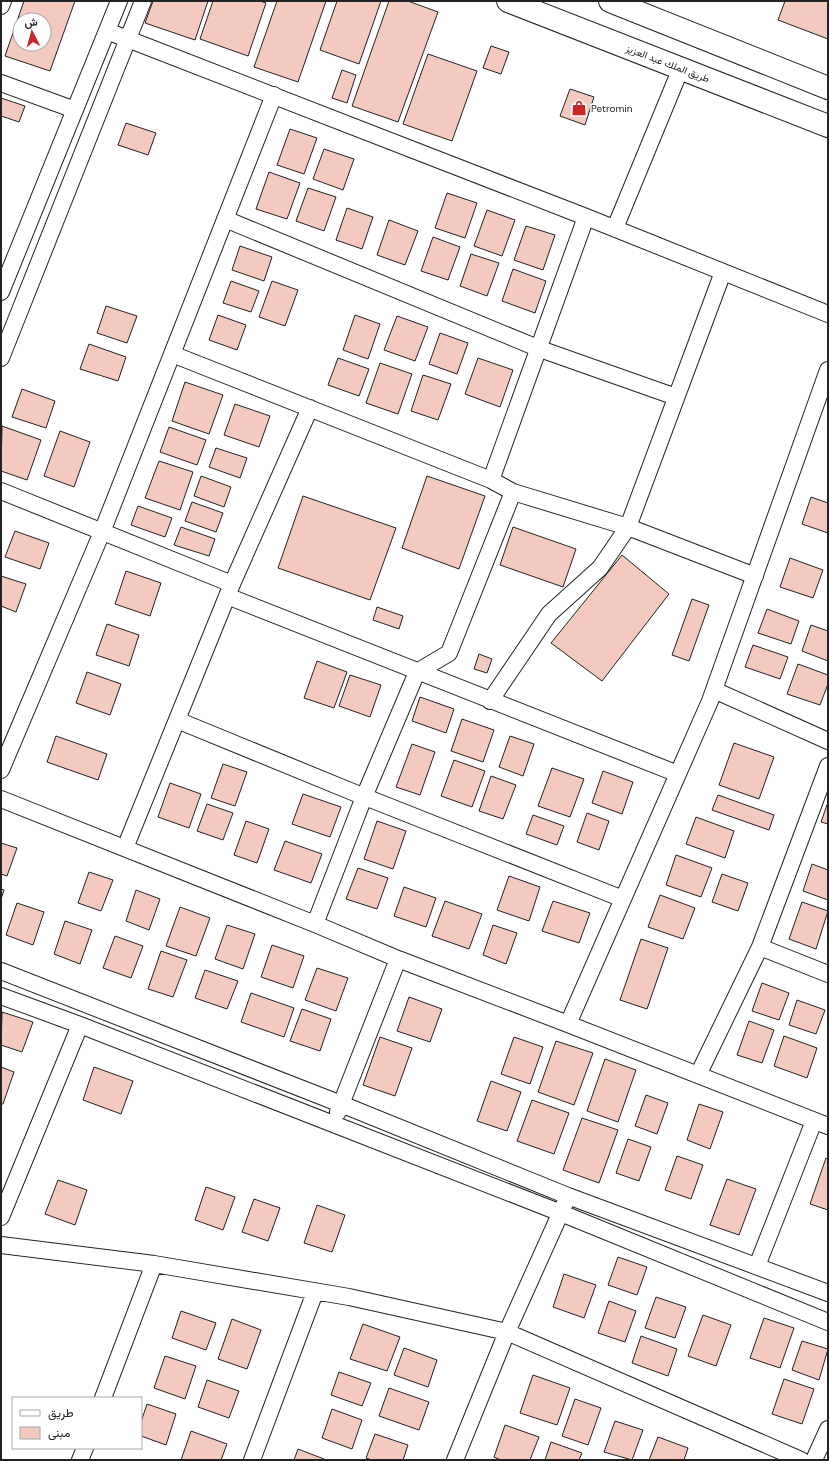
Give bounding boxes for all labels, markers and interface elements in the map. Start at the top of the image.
north arrow [12,12,52,52]
text: ش [24,14,38,30]
street label: طريق الملك عبد العزيز [623,41,712,86]
shop icon: Petromin [570,99,588,117]
place label: Petromin [591,102,633,115]
legend [12,1397,142,1449]
text: طريق [48,1405,74,1421]
text: مبنى [48,1425,70,1441]

